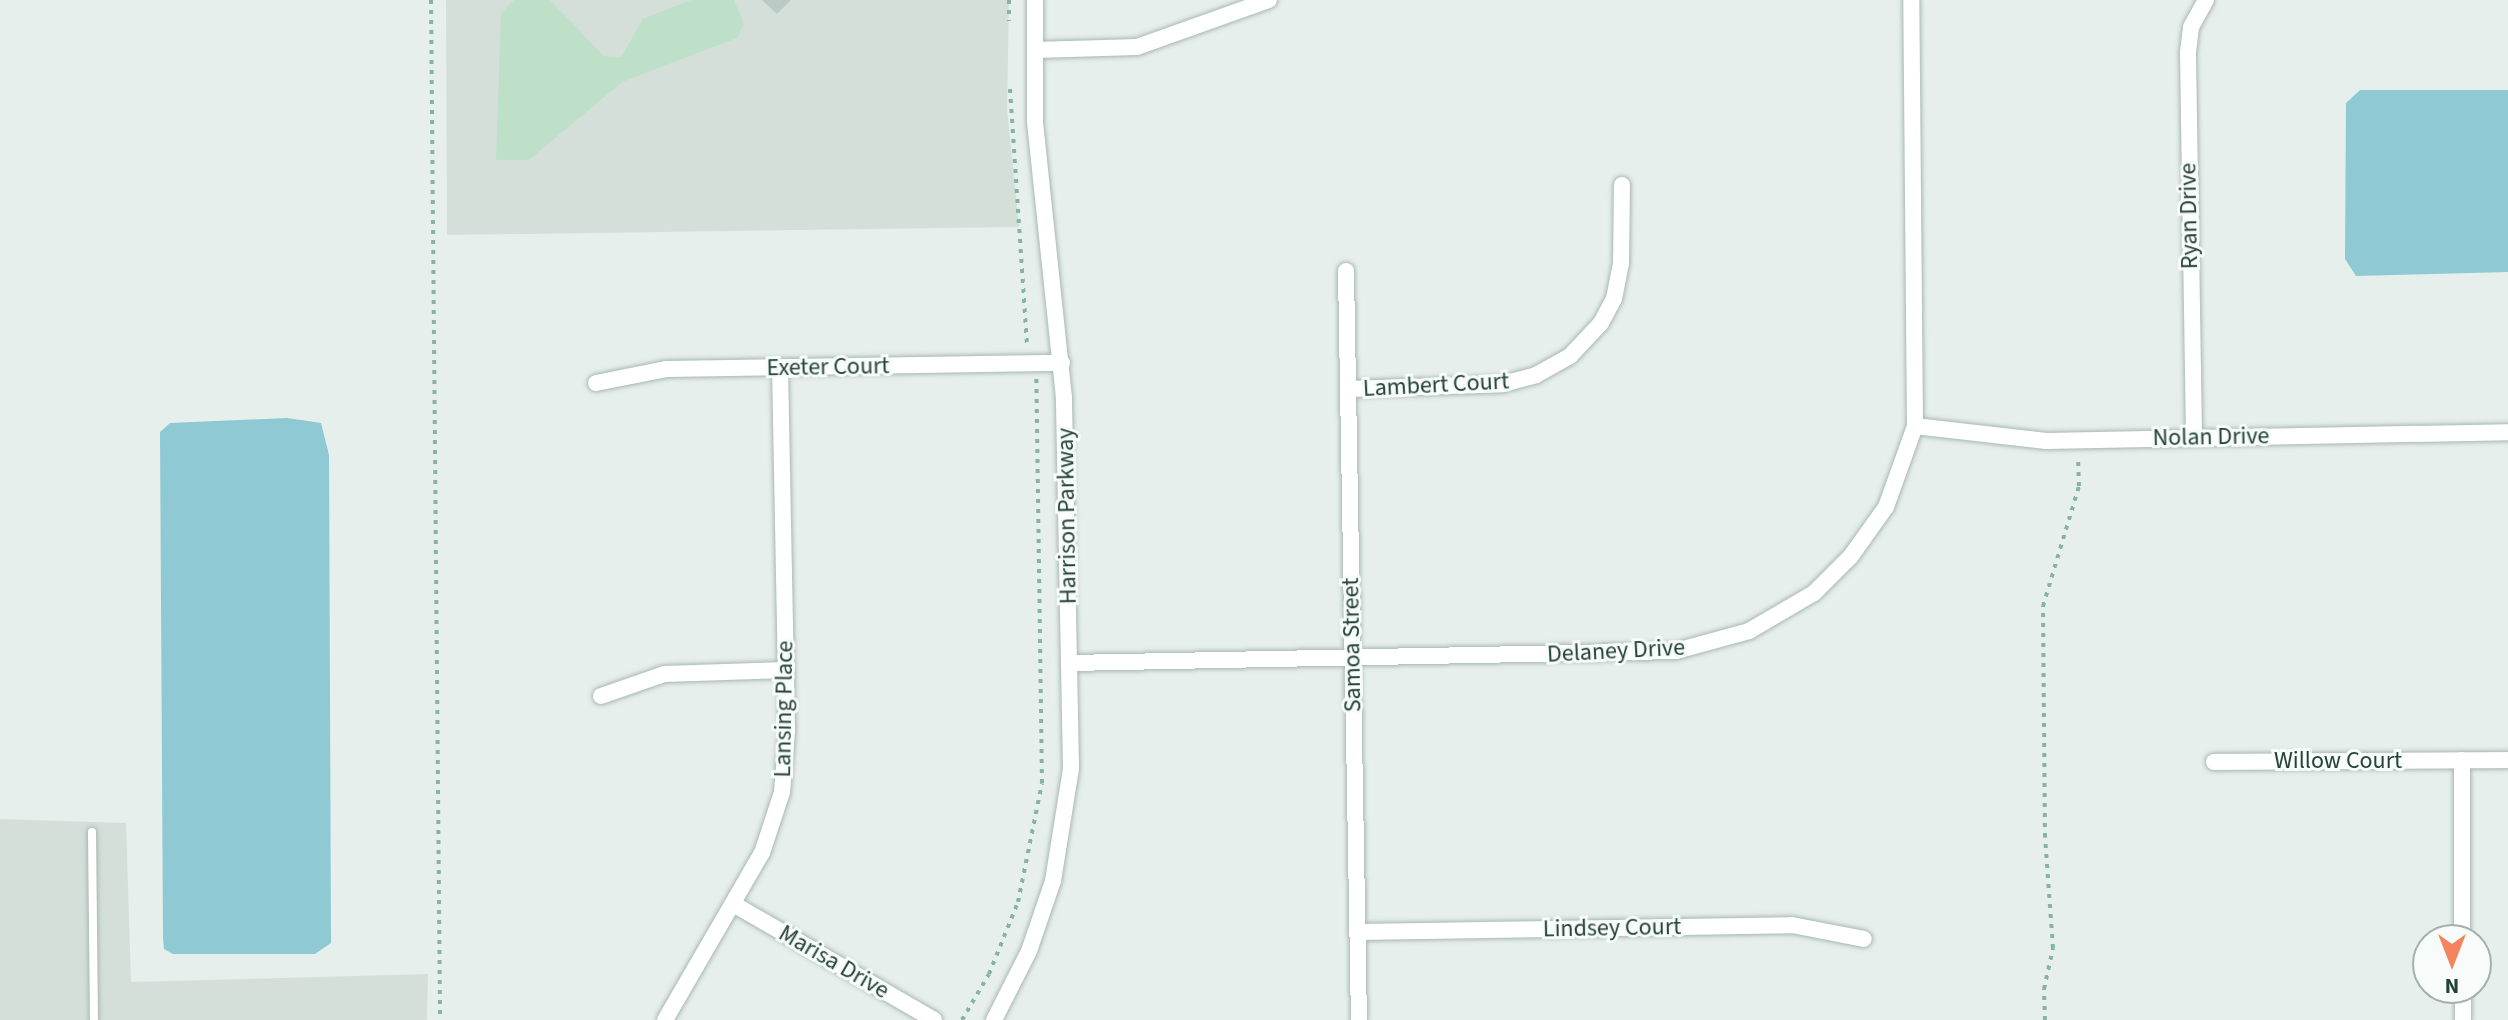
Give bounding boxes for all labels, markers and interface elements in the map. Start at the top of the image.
street label: Ryan Drive [2174,163,2204,269]
street label: Exeter Court [766,352,890,382]
street label: Lambert Court [1362,367,1510,403]
street label: Nolan Drive [2152,422,2270,452]
street label: Harrison Parkway [1051,428,1083,604]
street label: Samoa Street [1336,578,1368,712]
street label: Delaney Drive [1546,633,1686,669]
street label: Lansing Place [768,640,800,778]
street label: Willow Court [2274,747,2402,775]
street label: Lindsey Court [1543,912,1681,944]
street label: Marisa Drive [774,919,894,1005]
north arrow [2412,924,2492,1004]
text: N [2445,970,2459,1002]

